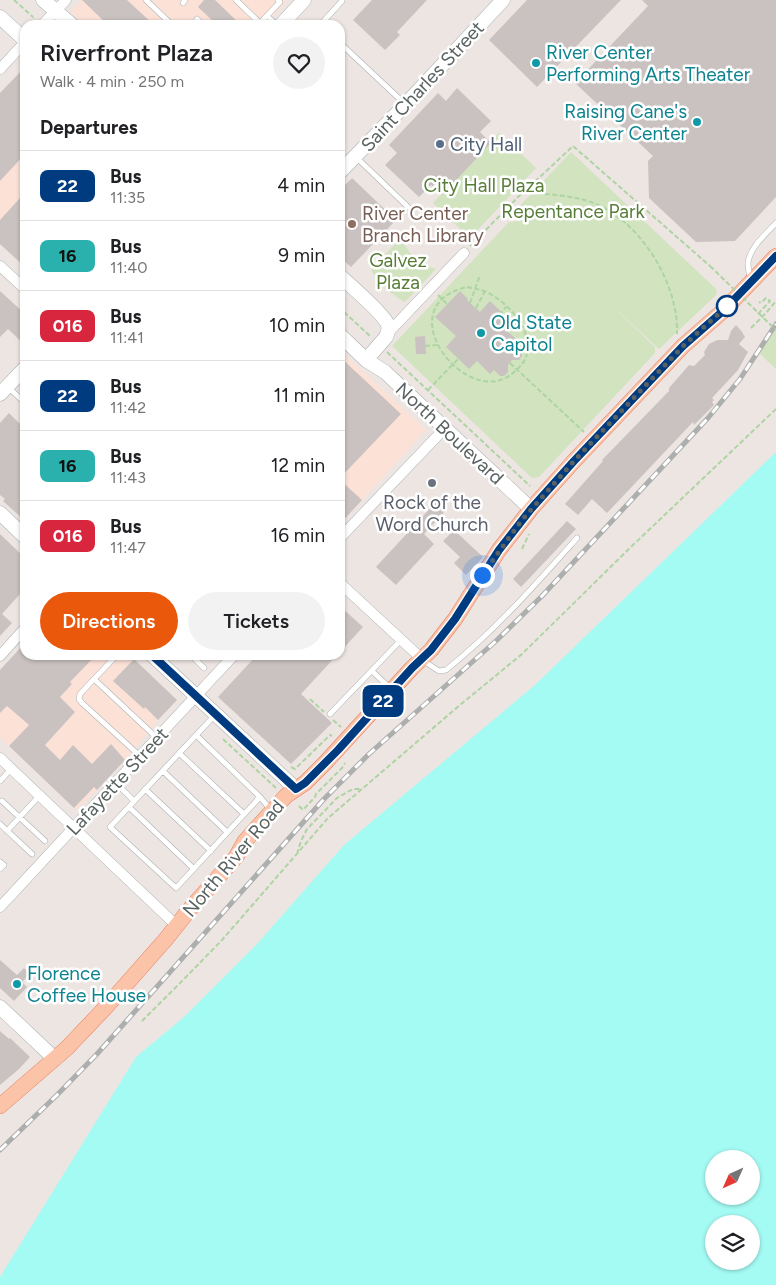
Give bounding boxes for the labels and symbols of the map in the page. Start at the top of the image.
street label: Saint Charles Street [356,16,489,156]
place label: River Center Performing Arts Theater [546,41,751,86]
marker: River Center Performing Arts Theater [530,57,542,69]
place label: Raising Cane's River Center [564,100,688,145]
marker: Raising Cane's River Center [691,116,703,128]
place label: City Hall [450,133,522,156]
marker: City Hall [434,138,446,150]
park label: City Hall Plaza [424,174,544,197]
park label: Repentance Park [501,200,645,223]
place label: River Center Branch Library [362,202,484,247]
marker: River Center Branch Library [346,218,358,230]
park label: Galvez Plaza [369,249,427,294]
unlabelled marker [716,295,738,317]
place label: Old State Capitol [491,311,572,356]
marker: Old State Capitol [475,327,487,339]
street label: North Boulevard [391,378,508,489]
marker: Rock of the Word Church [426,477,438,489]
place label: Rock of the Word Church [376,491,488,536]
your location [470,563,495,588]
line badge: 22 [360,685,406,717]
street label: Lafayette Street [62,723,173,840]
street label: North River Road [178,795,289,922]
place label: Florence Coffee House [27,962,146,1007]
marker: Florence Coffee House [11,978,23,990]
north arrow [705,1150,760,1205]

